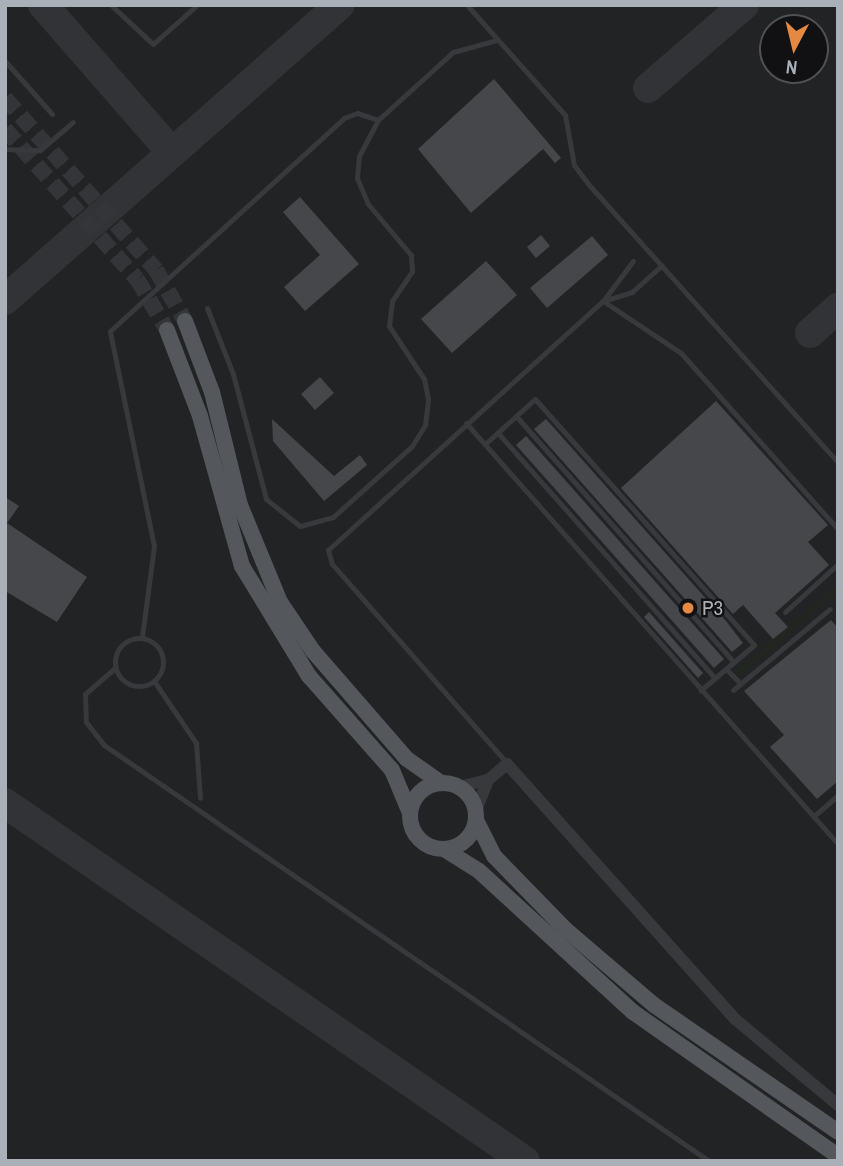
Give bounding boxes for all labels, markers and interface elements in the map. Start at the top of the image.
north arrow [759,14,829,84]
text: N [785,54,799,81]
place label: P3 [702,595,723,621]
marker: P3 [680,600,696,616]

